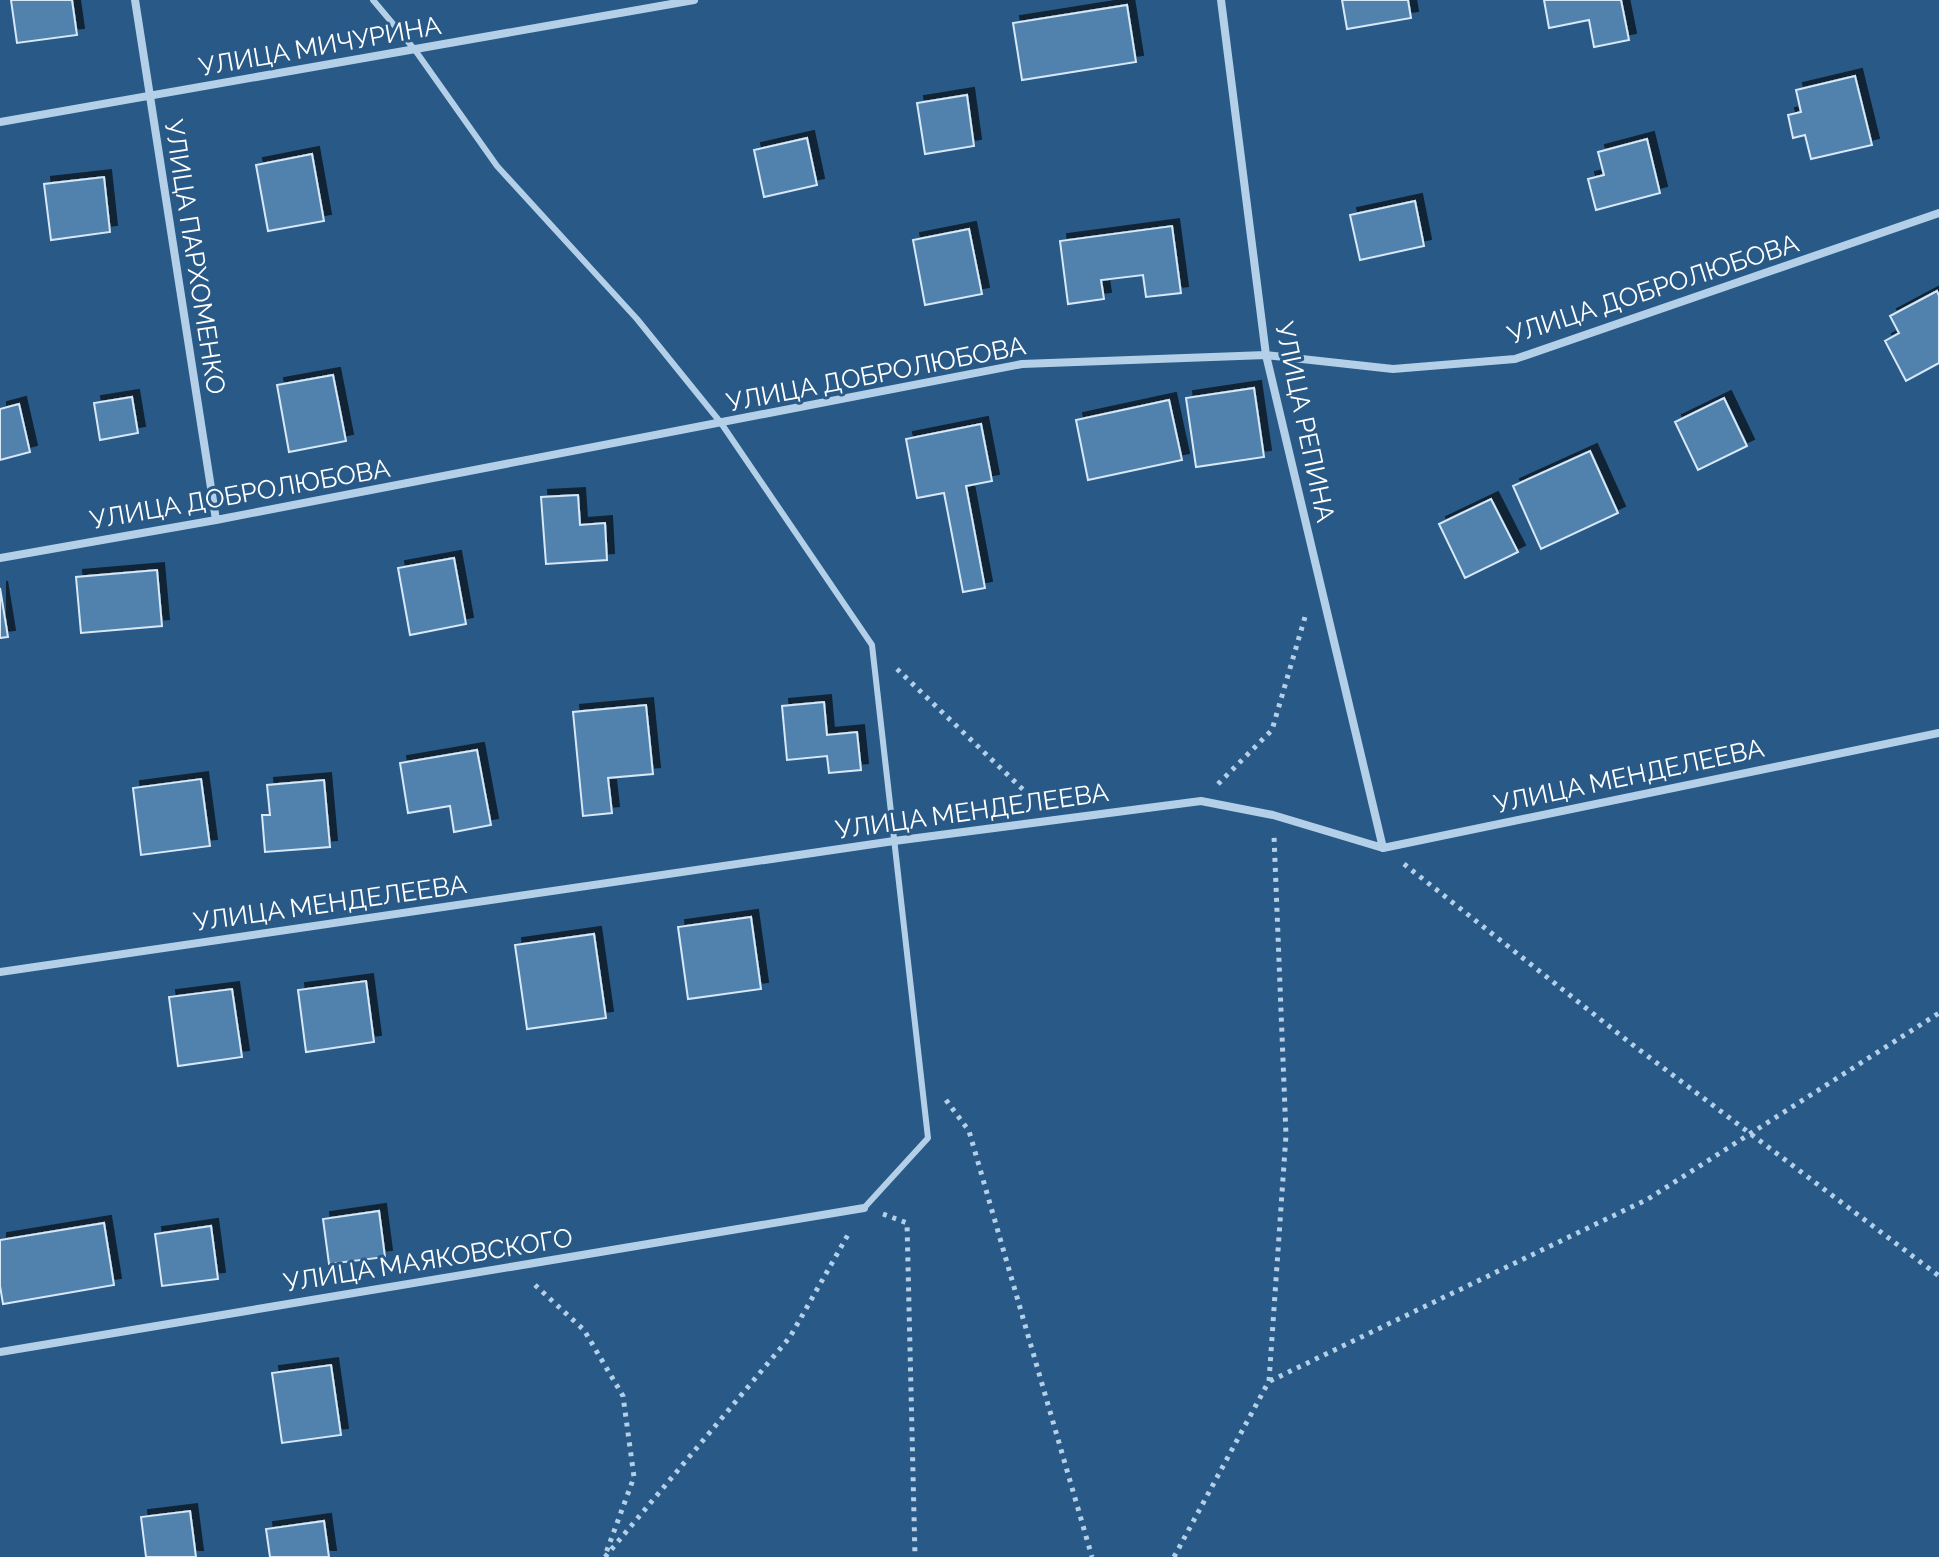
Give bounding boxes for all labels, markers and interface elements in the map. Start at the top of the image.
street label: УЛИЦА МИЧУРИНА [197,10,444,82]
street label: УЛИЦА ПАРХОМЕНКО [158,117,232,397]
street label: УЛИЦА ДОБРОЛЮБОВА [1504,228,1803,350]
street label: УЛИЦА РЕПИНА [1269,319,1341,525]
street label: УЛИЦА ДОБРОЛЮБОВА [724,330,1029,418]
street label: УЛИЦА ДОБРОЛЮБОВА [88,453,393,535]
street label: УЛИЦА МЕНДЕЛЕЕВА [1491,733,1767,819]
street label: УЛИЦА МЕНДЕЛЕЕВА [834,777,1111,845]
street label: УЛИЦА МЕНДЕЛЕЕВА [192,869,469,937]
street label: УЛИЦА МАЯКОВСКОГО [281,1222,575,1298]

